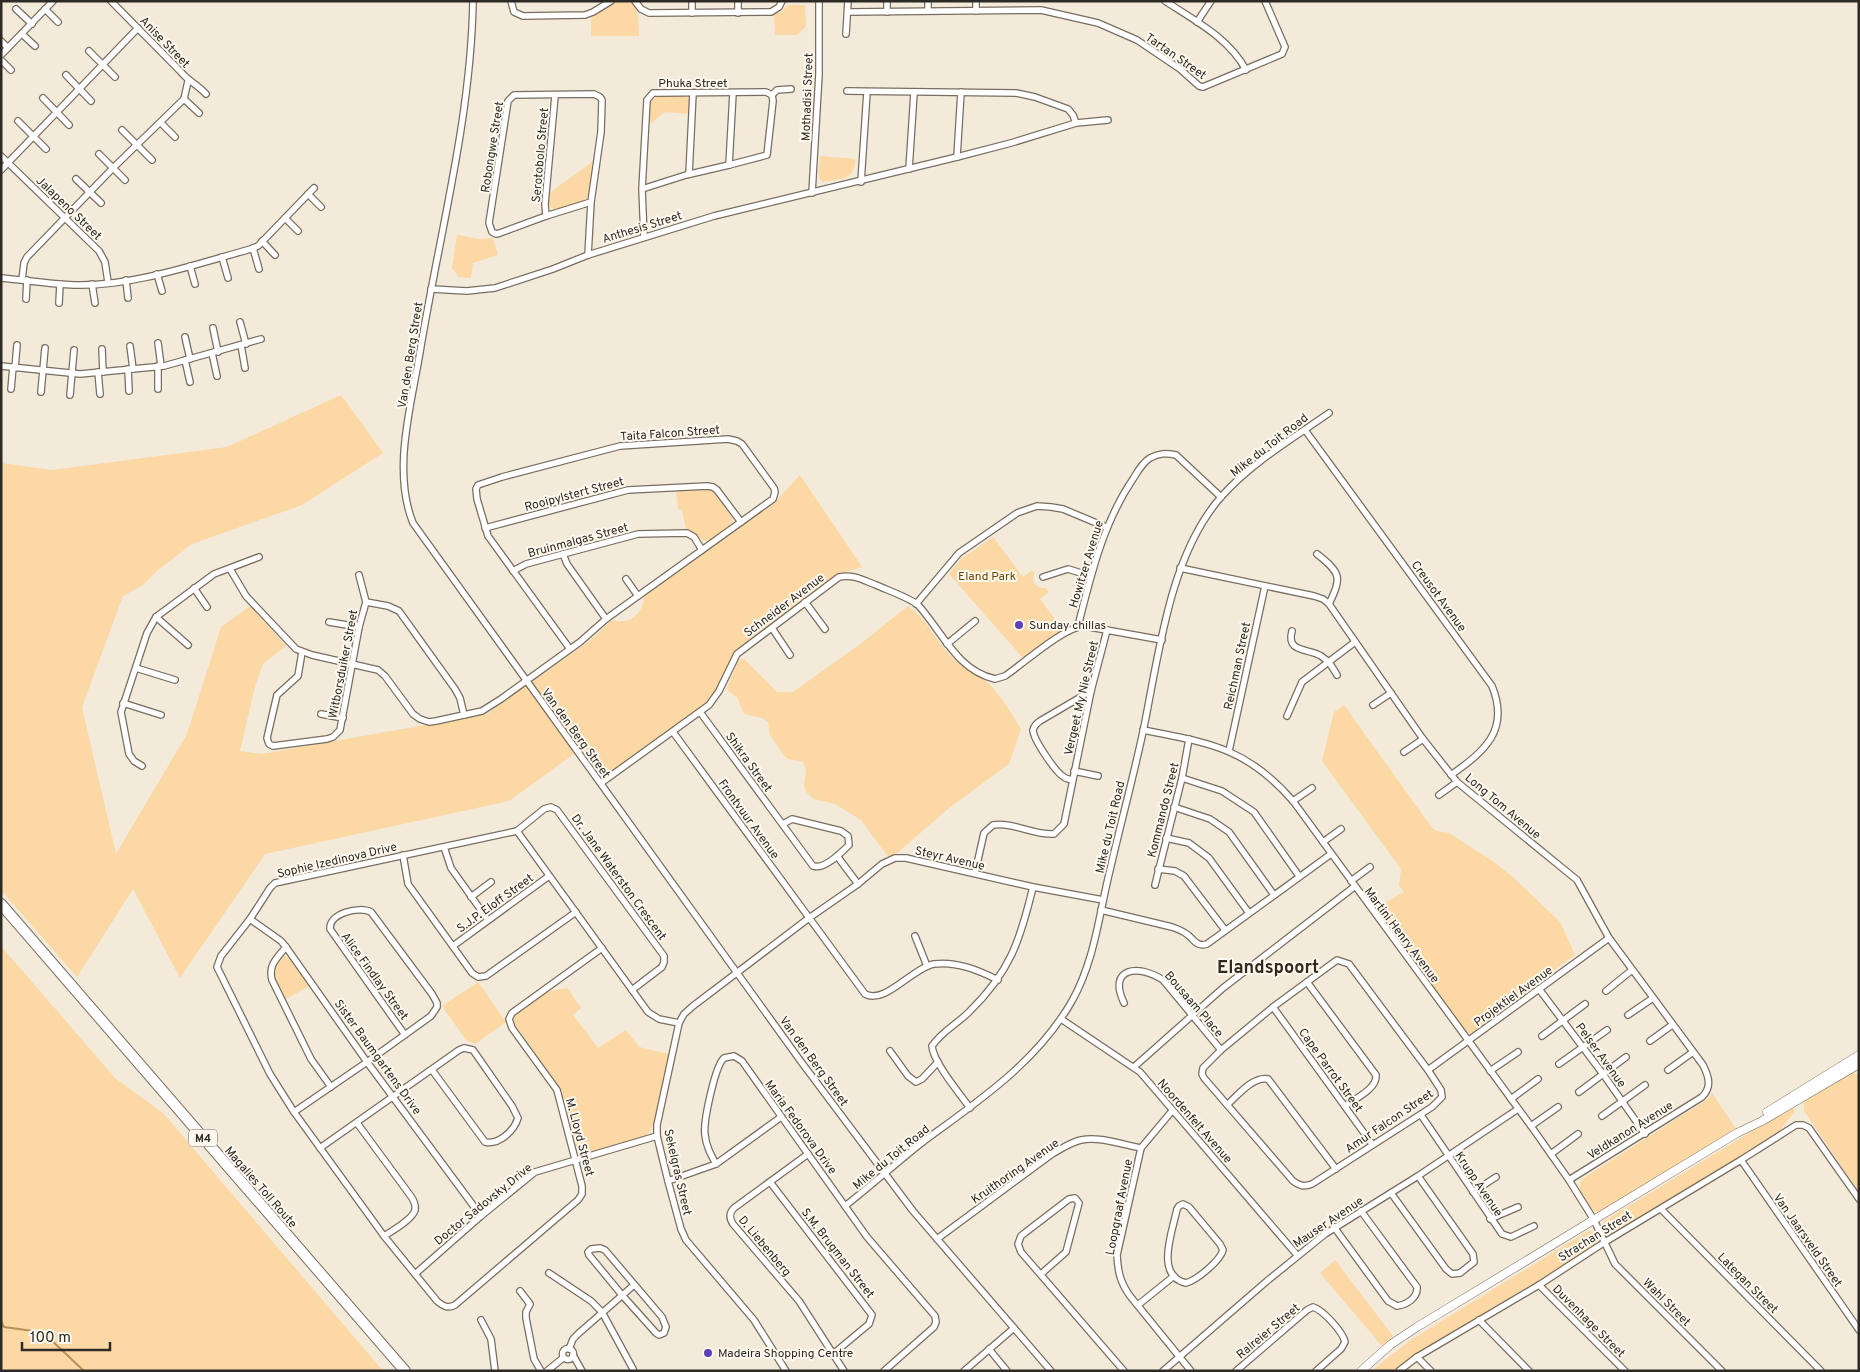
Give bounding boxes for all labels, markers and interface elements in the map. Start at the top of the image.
street label: Anise Street [136,13,193,72]
street label: Tartan Street [1142,30,1209,84]
street label: Mothadisi Street [798,53,818,141]
street label: Phuka Street [658,76,728,92]
street label: Robongwe Street [478,100,508,194]
street label: Serotobolo Street [529,107,553,203]
street label: Jalapeno Street [32,173,105,244]
street label: Anthesis Street [601,208,684,248]
street label: Van den Berg Street [395,301,427,409]
street label: Mike du Toit Road [1227,410,1312,481]
street label: Taita Falcon Street [620,423,720,445]
street label: Rooipylstert Street [523,474,626,516]
street label: Howitzer Avenue [1066,519,1108,610]
street label: Bruinmalgas Street [526,520,630,562]
street label: Creusot Avenue [1407,558,1469,635]
park label: Eland Park [958,569,1016,585]
street label: Schneider Avenue [741,570,828,641]
street label: Witborsduiker Street [326,608,362,720]
place label: Sunday chillas [1029,618,1106,634]
marker: Sunday chillas [1013,619,1025,631]
street label: Reichman Street [1221,621,1255,712]
street label: Vergeet My Nie Street [1061,639,1103,757]
street label: Van den Berg Street [537,685,613,782]
street label: Shikra Street [721,730,775,796]
street label: Kommando Street [1144,761,1184,859]
street label: Long Tom Avenue [1461,770,1544,843]
street label: Frontvuur Avenue [714,777,782,863]
street label: Mike du Toit Road [1093,779,1129,875]
street label: Dr. Jane Waterston Crescent [567,811,669,944]
street label: Sophie Izedinova Drive [276,839,399,883]
street label: Steyr Avenue [913,843,986,875]
street label: S.J.P. Eloff Street [454,871,537,937]
street label: Martini Henry Avenue [1360,884,1443,987]
street label: Alice Findlay Street [337,929,411,1024]
district label: Elandspoort [1217,957,1319,980]
street label: Projektiel Avenue [1471,963,1556,1031]
street label: Bousaam Place [1160,968,1226,1041]
street label: Sister Baumgartens Drive [330,997,424,1118]
street label: Van den Berg Street [775,1013,851,1110]
street label: Pelser Avenue [1571,1020,1629,1091]
street label: Cape Parrot Street [1294,1025,1366,1116]
street label: Noordenfelt Avenue [1153,1076,1235,1167]
street label: Maria Fedorova Drive [761,1077,840,1178]
street label: Amur Falcon Street [1342,1086,1437,1157]
street label: M. Lloyd Street [561,1096,597,1178]
street label: Veldkanon Avenue [1585,1098,1676,1164]
street label: Mike du Toit Road [850,1122,933,1194]
street label: Sekelgras Street [659,1127,695,1217]
road number: M4 [189,1130,217,1146]
street label: Kruithoring Avenue [968,1135,1063,1208]
street label: Magalies Toll Route [220,1143,300,1232]
street label: Krupp Avenue [1450,1149,1506,1220]
street label: Loopgraaf Avenue [1103,1158,1137,1257]
street label: Doctor Sadovsky Drive [431,1160,536,1249]
street label: Van Jaarsveld Street [1769,1191,1845,1290]
street label: Mauser Avenue [1290,1193,1367,1252]
street label: S.M. Brugman Street [797,1205,877,1302]
street label: Strachan Street [1556,1208,1635,1266]
street label: D. Liebenberg [734,1213,794,1280]
street label: Lategan Street [1713,1250,1781,1318]
street label: Wahl Street [1639,1275,1694,1330]
street label: Duvenhage Street [1548,1282,1628,1362]
street label: Ralreier Street [1234,1300,1304,1363]
scale bar [22,1320,110,1352]
text: 100 m [30,1329,71,1348]
place label: Madeira Shopping Centre [718,1346,853,1362]
marker: Madeira Shopping Centre [702,1347,714,1359]

